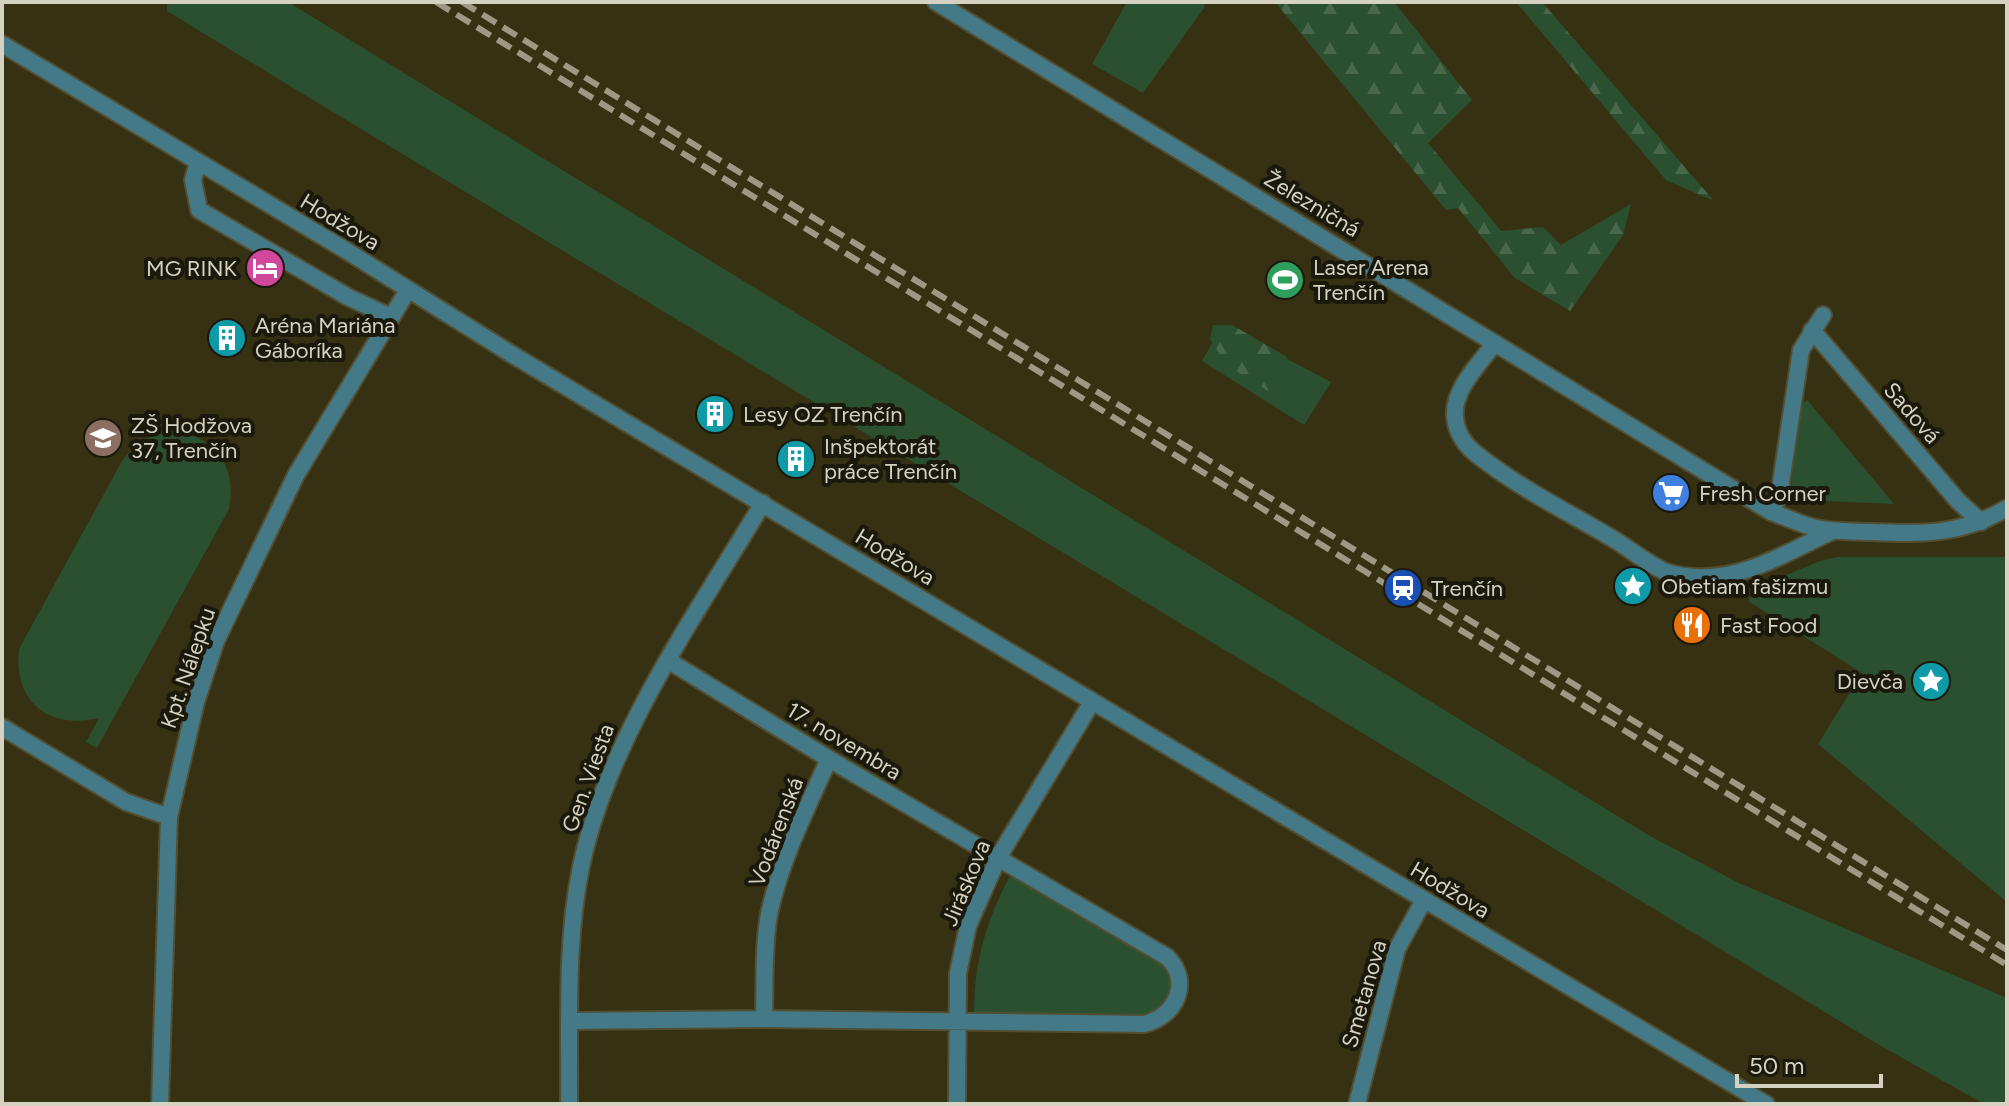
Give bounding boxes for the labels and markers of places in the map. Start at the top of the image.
hotel icon: MG RINK [244,247,286,289]
place label: Laser Arena Trenčín [1313,254,1429,306]
place label: MG RINK [146,255,238,282]
sports icon: Laser Arena Trenčín [1264,259,1306,301]
place label: Aréna Mariána Gáboríka [255,312,395,364]
building icon: Aréna Mariána Gáboríka [206,317,248,359]
building icon: Lesy OZ Trenčín [694,393,736,435]
place label: Lesy OZ Trenčín [743,401,902,428]
place label: ZŠ Hodžova 37, Trenčín [131,412,252,464]
school or university icon: ZŠ Hodžova 37, Trenčín [82,417,124,459]
place label: Inšpektorát práce Trenčín [824,433,957,485]
building icon: Inšpektorát práce Trenčín [775,438,817,480]
supermarket icon: Fresh Corner [1650,472,1692,514]
place label: Fresh Corner [1699,480,1826,507]
place icon: Obetiam fašizmu [1612,565,1654,607]
station icon: Trenčín [1382,567,1424,609]
place label: Obetiam fašizmu [1661,573,1828,600]
place label: Trenčín [1431,575,1503,602]
restaurant icon: Fast Food [1671,604,1713,646]
place label: Fast Food [1720,612,1817,639]
place icon: Dievča [1910,660,1952,702]
place label: Dievča [1837,668,1903,695]

